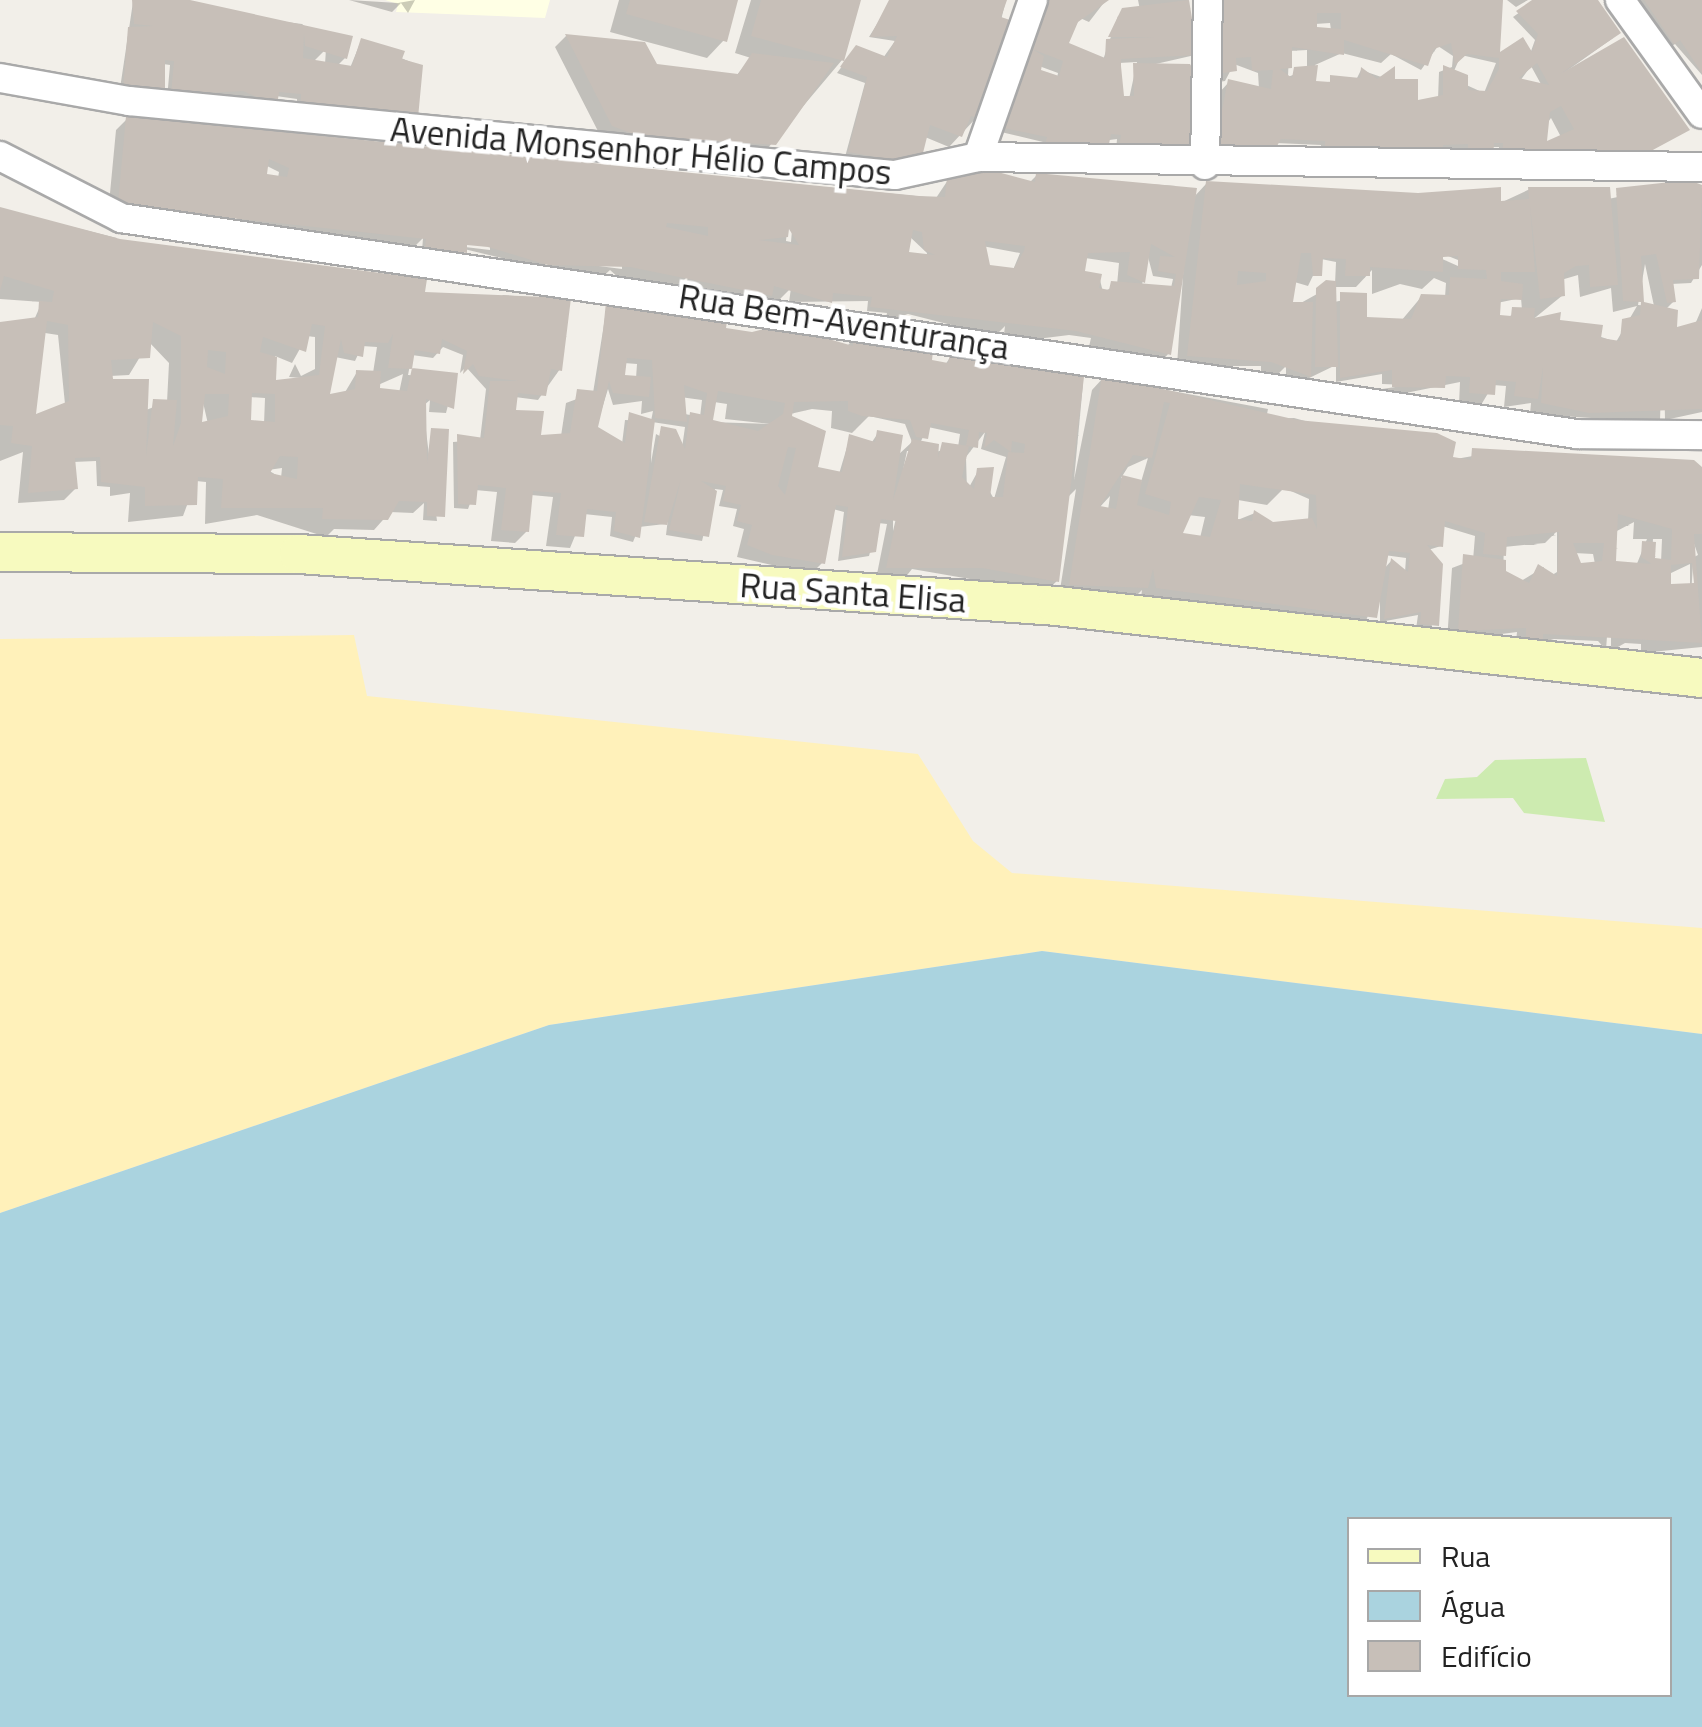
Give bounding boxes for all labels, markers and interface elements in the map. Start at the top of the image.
street label: Avenida Monsenhor Hélio Campos [389,107,893,193]
street label: Rua Bem-Aventurança [676,274,1012,368]
street label: Rua Santa Elisa [738,563,968,621]
legend [1347,1517,1672,1697]
text: Rua [1441,1533,1490,1579]
text: Água [1441,1583,1505,1629]
text: Edifício [1441,1633,1532,1679]

